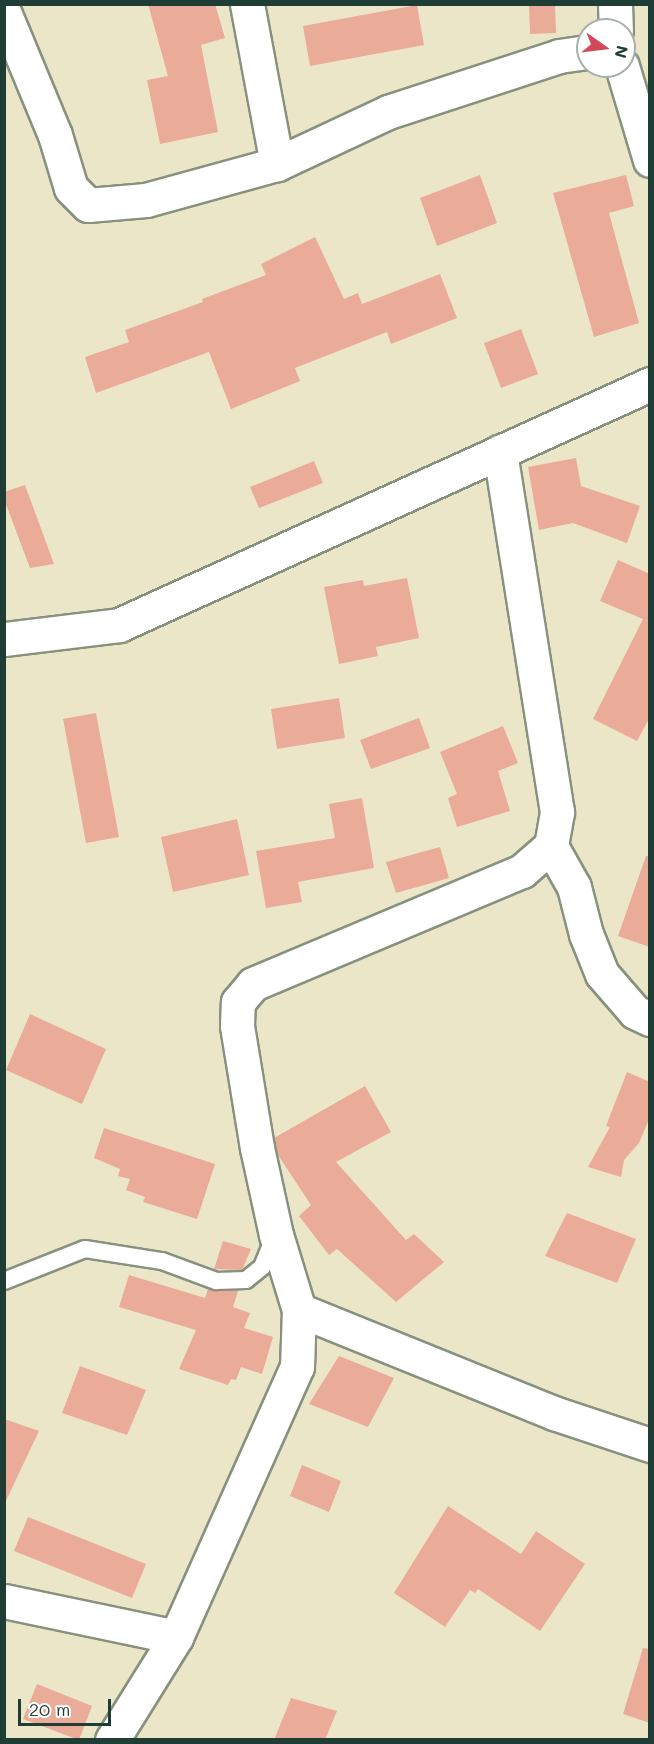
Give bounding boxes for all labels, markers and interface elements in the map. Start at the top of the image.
north arrow [576,18,636,78]
text: N [610,44,634,60]
scale bar [21,1687,114,1725]
text: 20 m [29,1697,70,1721]

